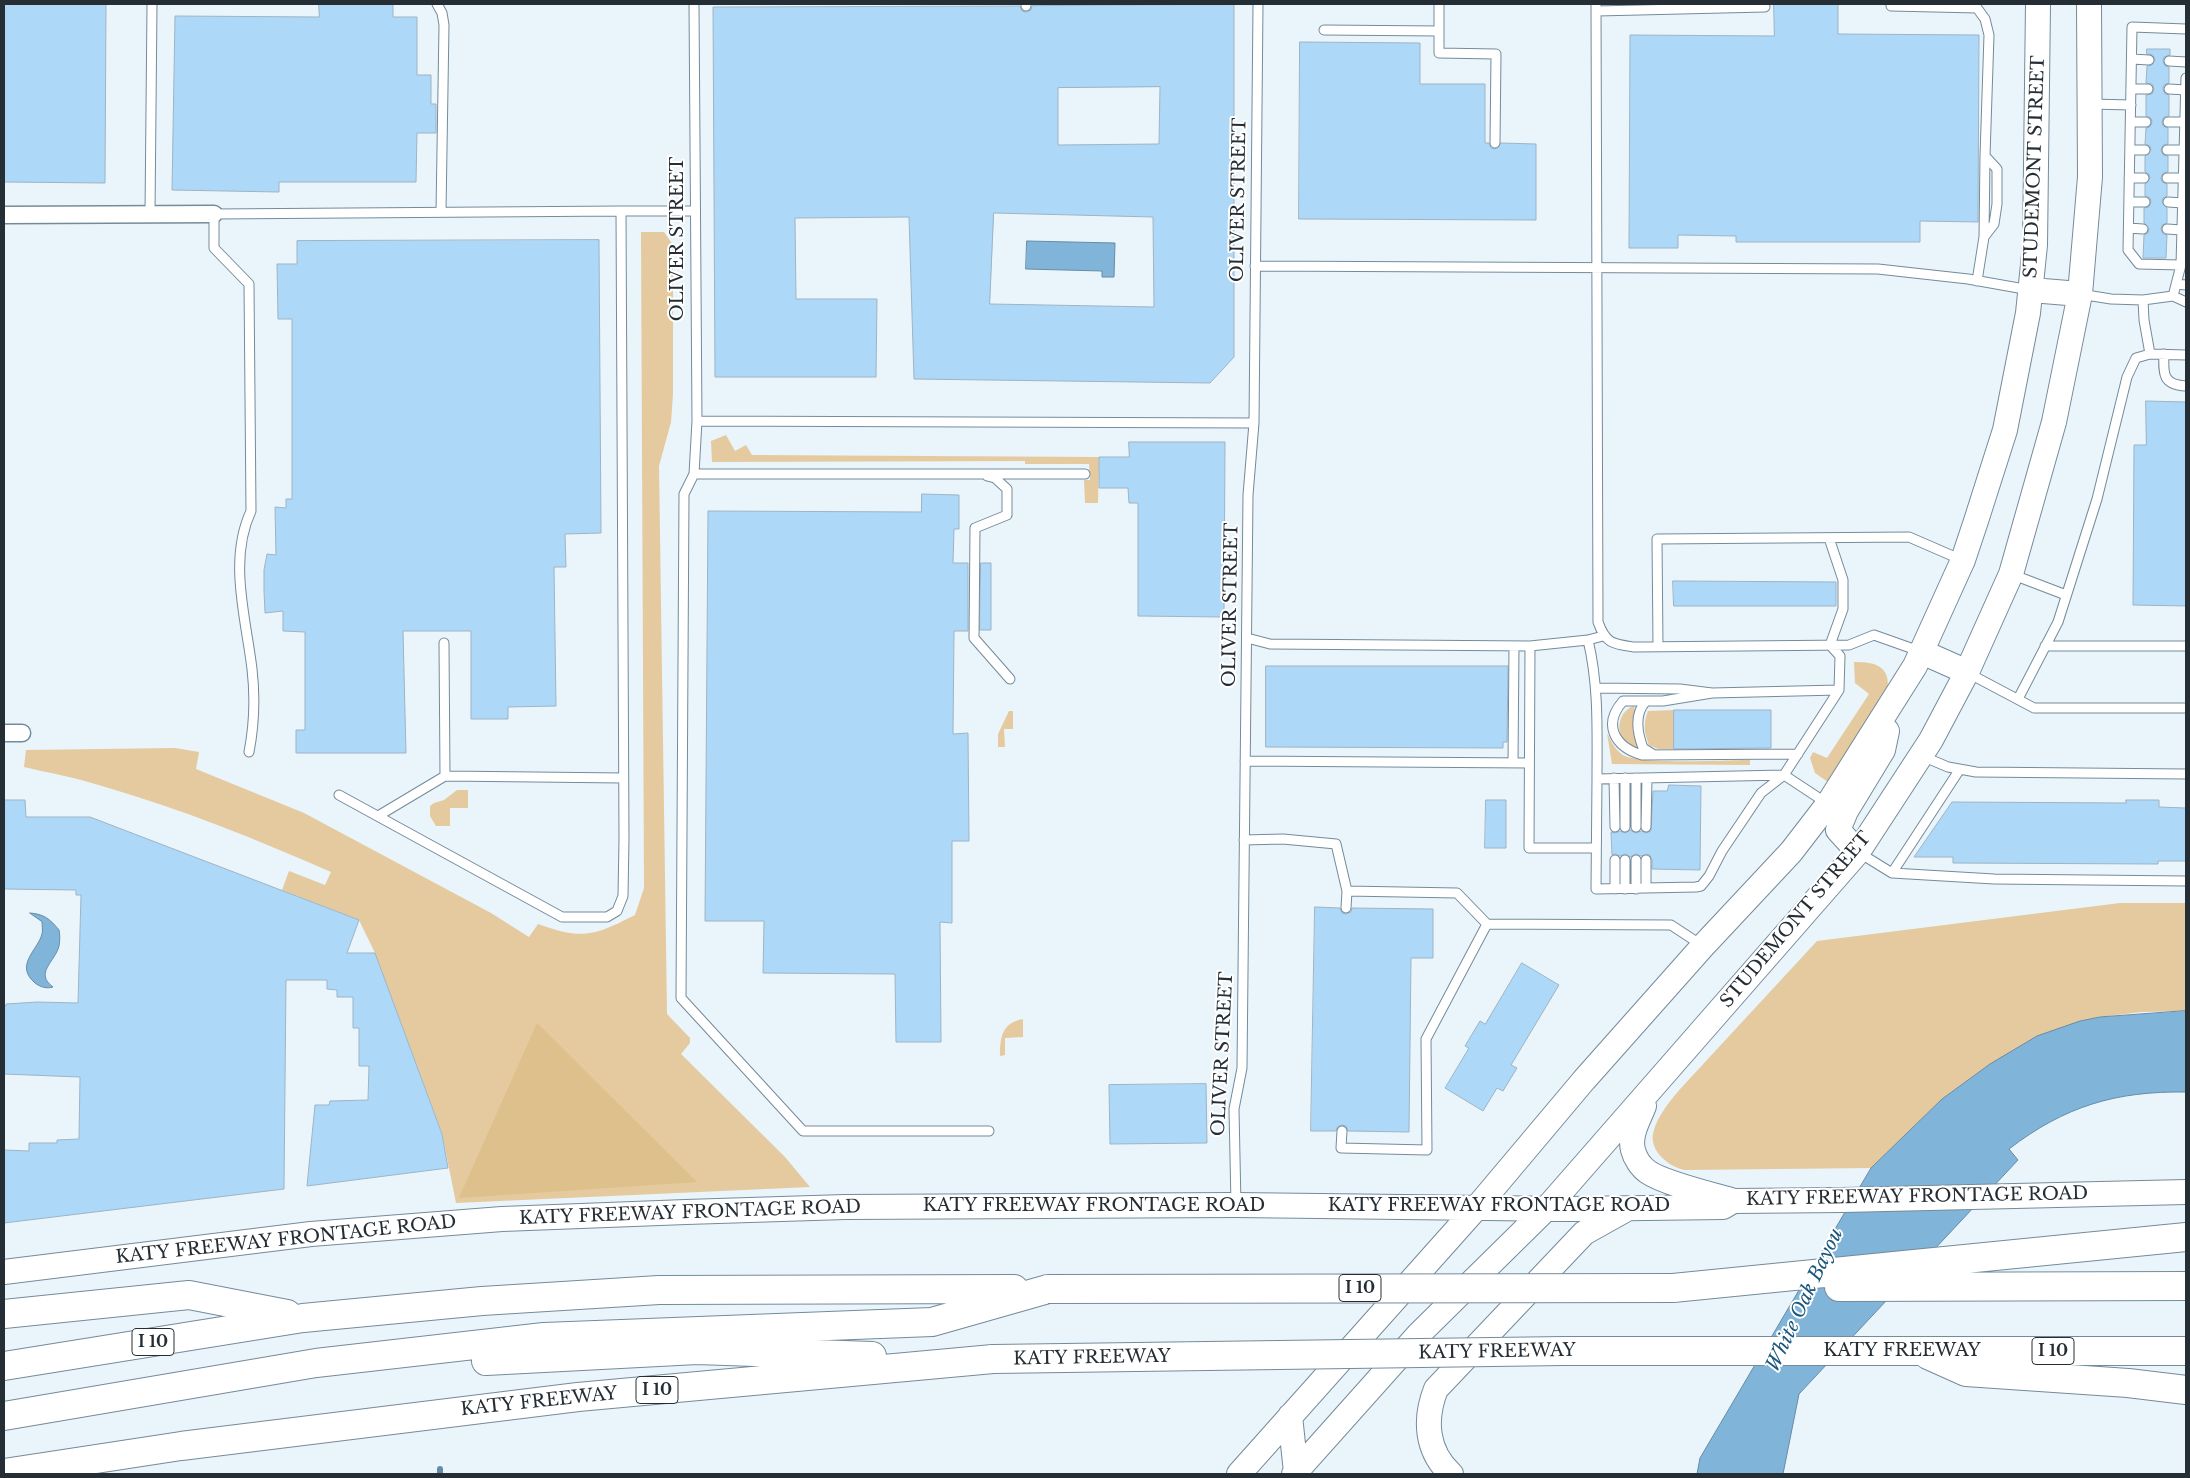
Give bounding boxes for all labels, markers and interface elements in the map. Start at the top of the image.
street label: STUDEMONT STREET [2020,55,2050,279]
street label: OLIVER STREET [1227,118,1251,282]
street label: OLIVER STREET [667,157,689,321]
street label: OLIVER STREET [1219,523,1243,687]
street label: STUDEMONT STREET [1716,828,1876,1012]
street label: OLIVER STREET [1208,971,1238,1137]
street label: KATY FREEWAY FRONTAGE ROAD [1746,1183,2088,1211]
street label: KATY FREEWAY FRONTAGE ROAD [923,1195,1265,1217]
street label: KATY FREEWAY FRONTAGE ROAD [1328,1195,1670,1217]
street label: KATY FREEWAY FRONTAGE ROAD [519,1196,861,1230]
street label: KATY FREEWAY FRONTAGE ROAD [115,1211,457,1269]
water label: White Oak Bayou [1762,1225,1848,1375]
road number: I 10 [1339,1275,1381,1302]
road number: I 10 [132,1328,174,1355]
road number: I 10 [2032,1338,2074,1364]
street label: KATY FREEWAY [1418,1340,1576,1364]
street label: KATY FREEWAY [1823,1340,1981,1362]
street label: KATY FREEWAY [1013,1346,1171,1370]
road number: I 10 [636,1376,678,1404]
street label: KATY FREEWAY [460,1383,618,1421]

